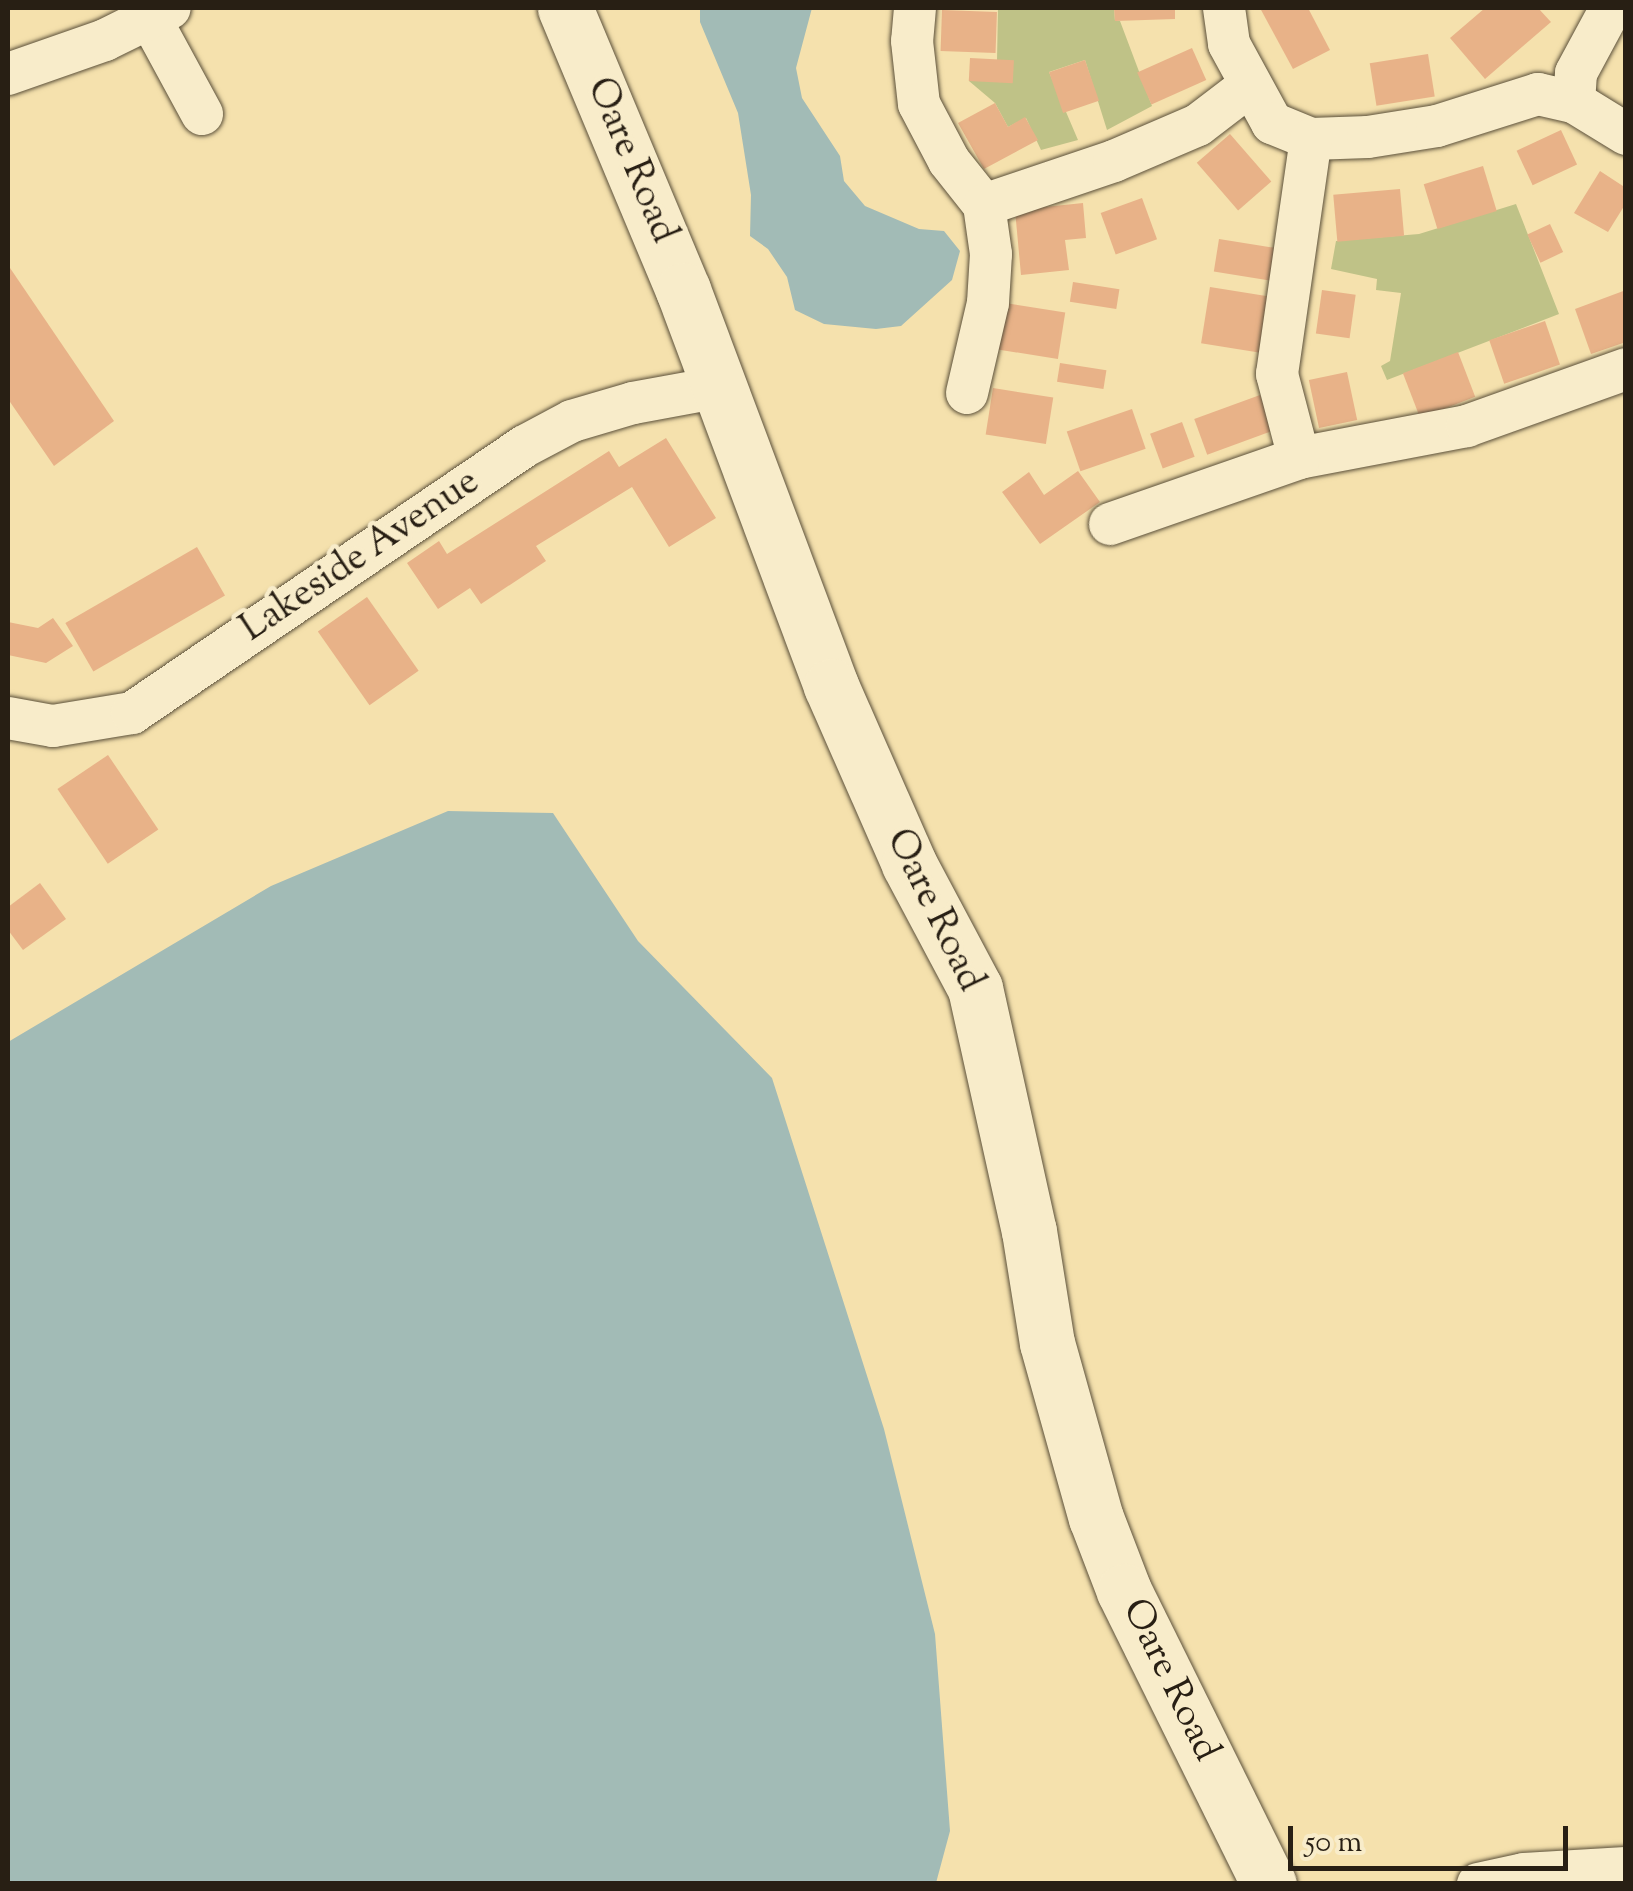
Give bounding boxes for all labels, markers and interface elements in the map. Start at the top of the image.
street label: Oare Road [575,72,685,250]
street label: Lakeside Avenue [233,461,489,653]
street label: Oare Road [874,822,992,1000]
street label: Oare Road [1110,1592,1228,1770]
scale bar [1293,1806,1573,1868]
text: 50 m [1305,1822,1362,1865]

